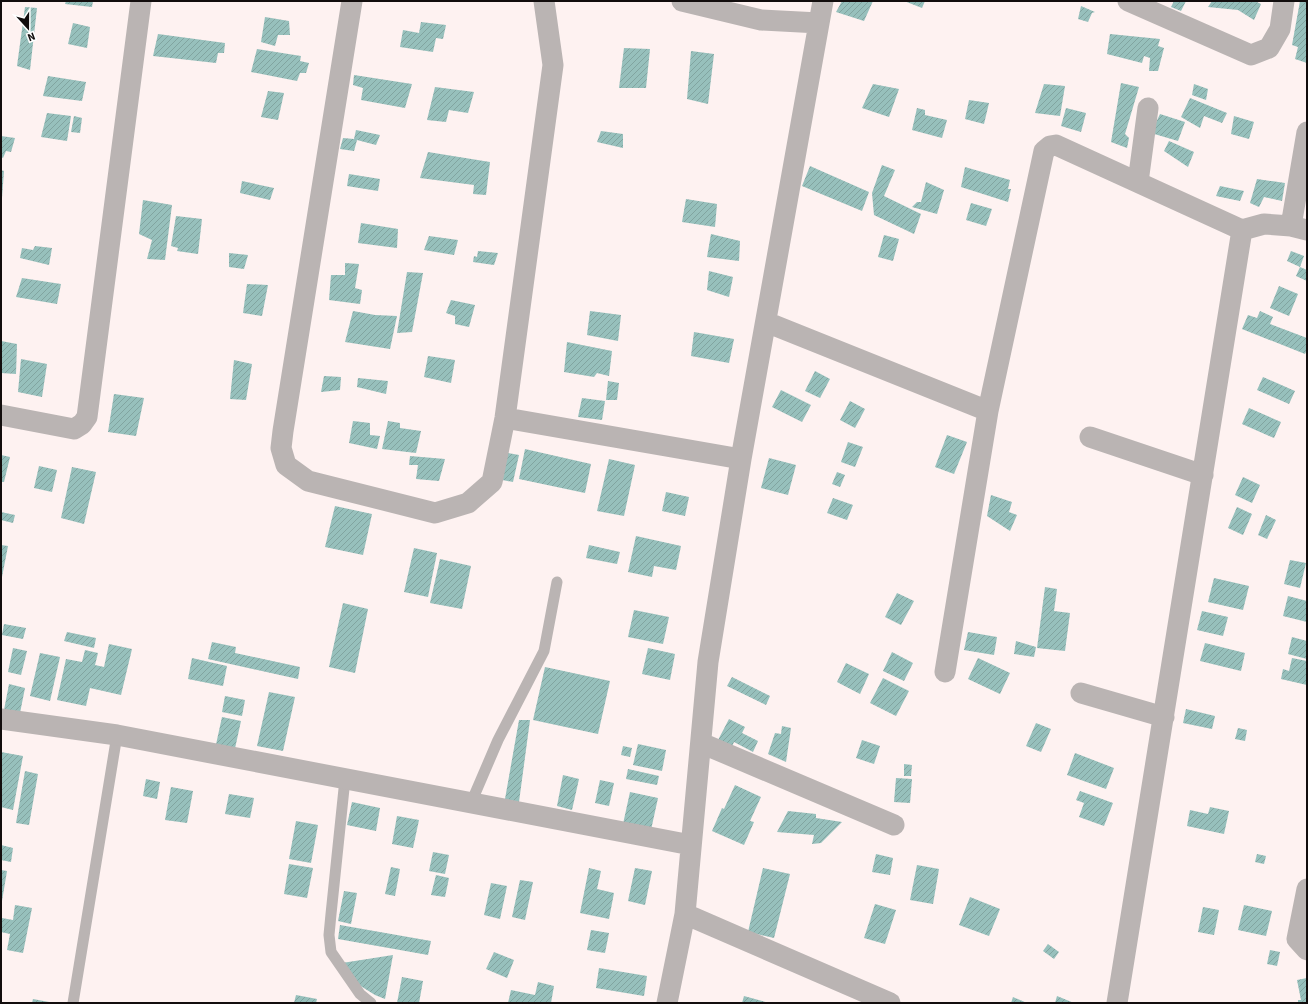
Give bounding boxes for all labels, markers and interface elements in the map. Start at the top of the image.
north arrow [8,8,48,48]
text: N [25,29,38,45]

